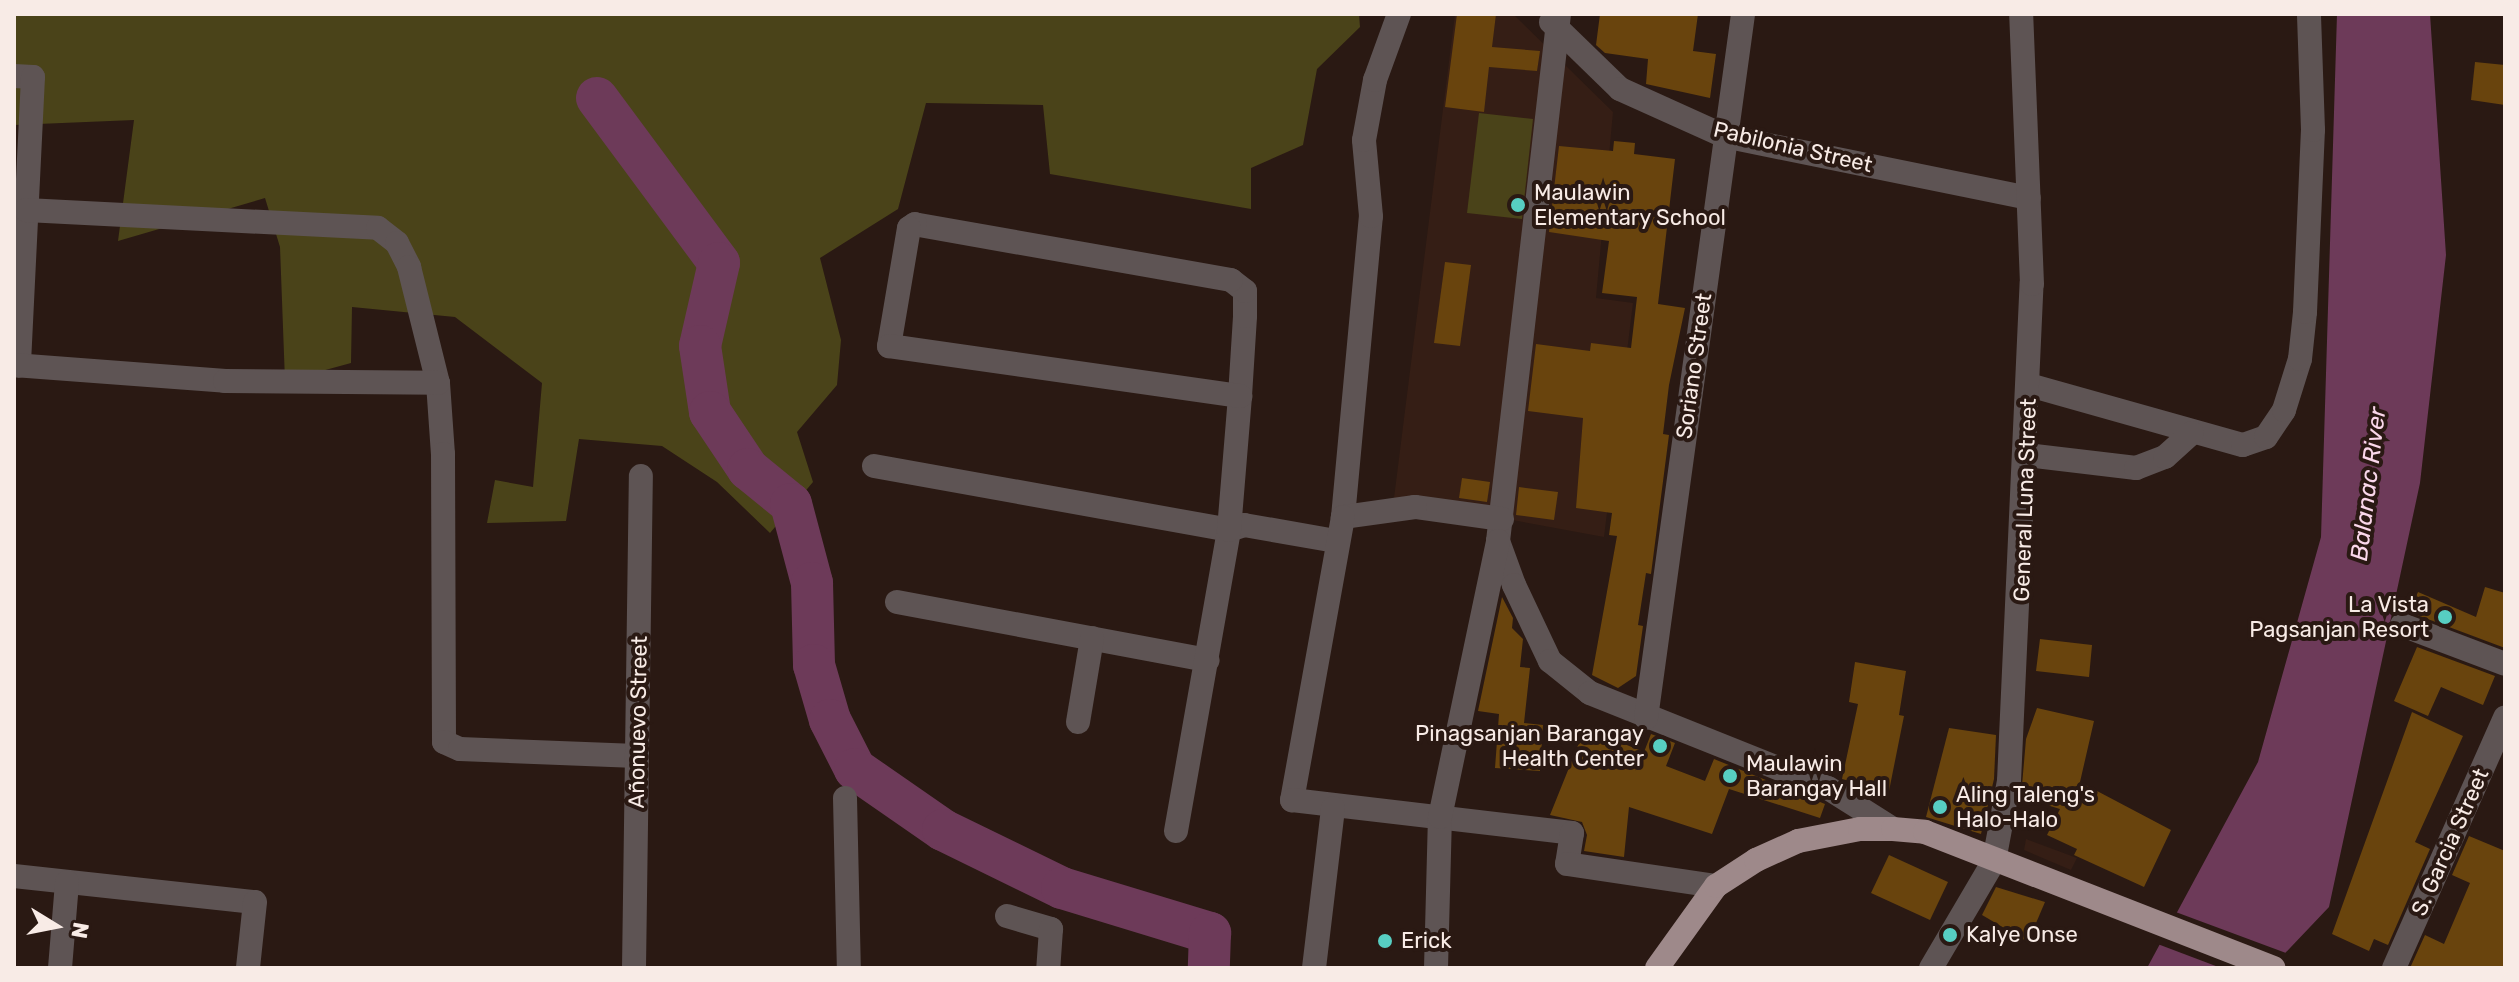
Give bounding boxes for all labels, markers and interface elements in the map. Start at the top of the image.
street label: Pabilonia Street [1711,116,1875,178]
place label: Maulawin Elementary School [1534,179,1727,230]
marker: Maulawin Elementary School [1509,196,1527,214]
street label: Soriano Street [1671,291,1717,441]
street label: General Luna Street [2008,398,2042,602]
water label: Balanac River [2345,405,2393,563]
place label: La Vista Pagsanjan Resort [2249,591,2429,642]
marker: La Vista Pagsanjan Resort [2436,608,2454,626]
street label: Añonuevo Street [623,635,653,809]
place label: Pinagsanjan Barangay Health Center [1415,720,1644,772]
marker: Pinagsanjan Barangay Health Center [1651,737,1669,755]
place label: Maulawin Barangay Hall [1746,750,1888,802]
street label: S. Garcia Street [2406,764,2494,920]
marker: Maulawin Barangay Hall [1721,767,1739,785]
place label: Aling Taleng's Halo-Halo [1956,781,2096,832]
marker: Aling Taleng's Halo-Halo [1931,798,1949,816]
north arrow [16,886,96,966]
text: N [65,920,95,940]
place label: Kalye Onse [1966,922,2078,948]
marker: Kalye Onse [1941,926,1959,944]
place label: Erick [1401,928,1452,954]
marker: Erick [1376,932,1394,950]

